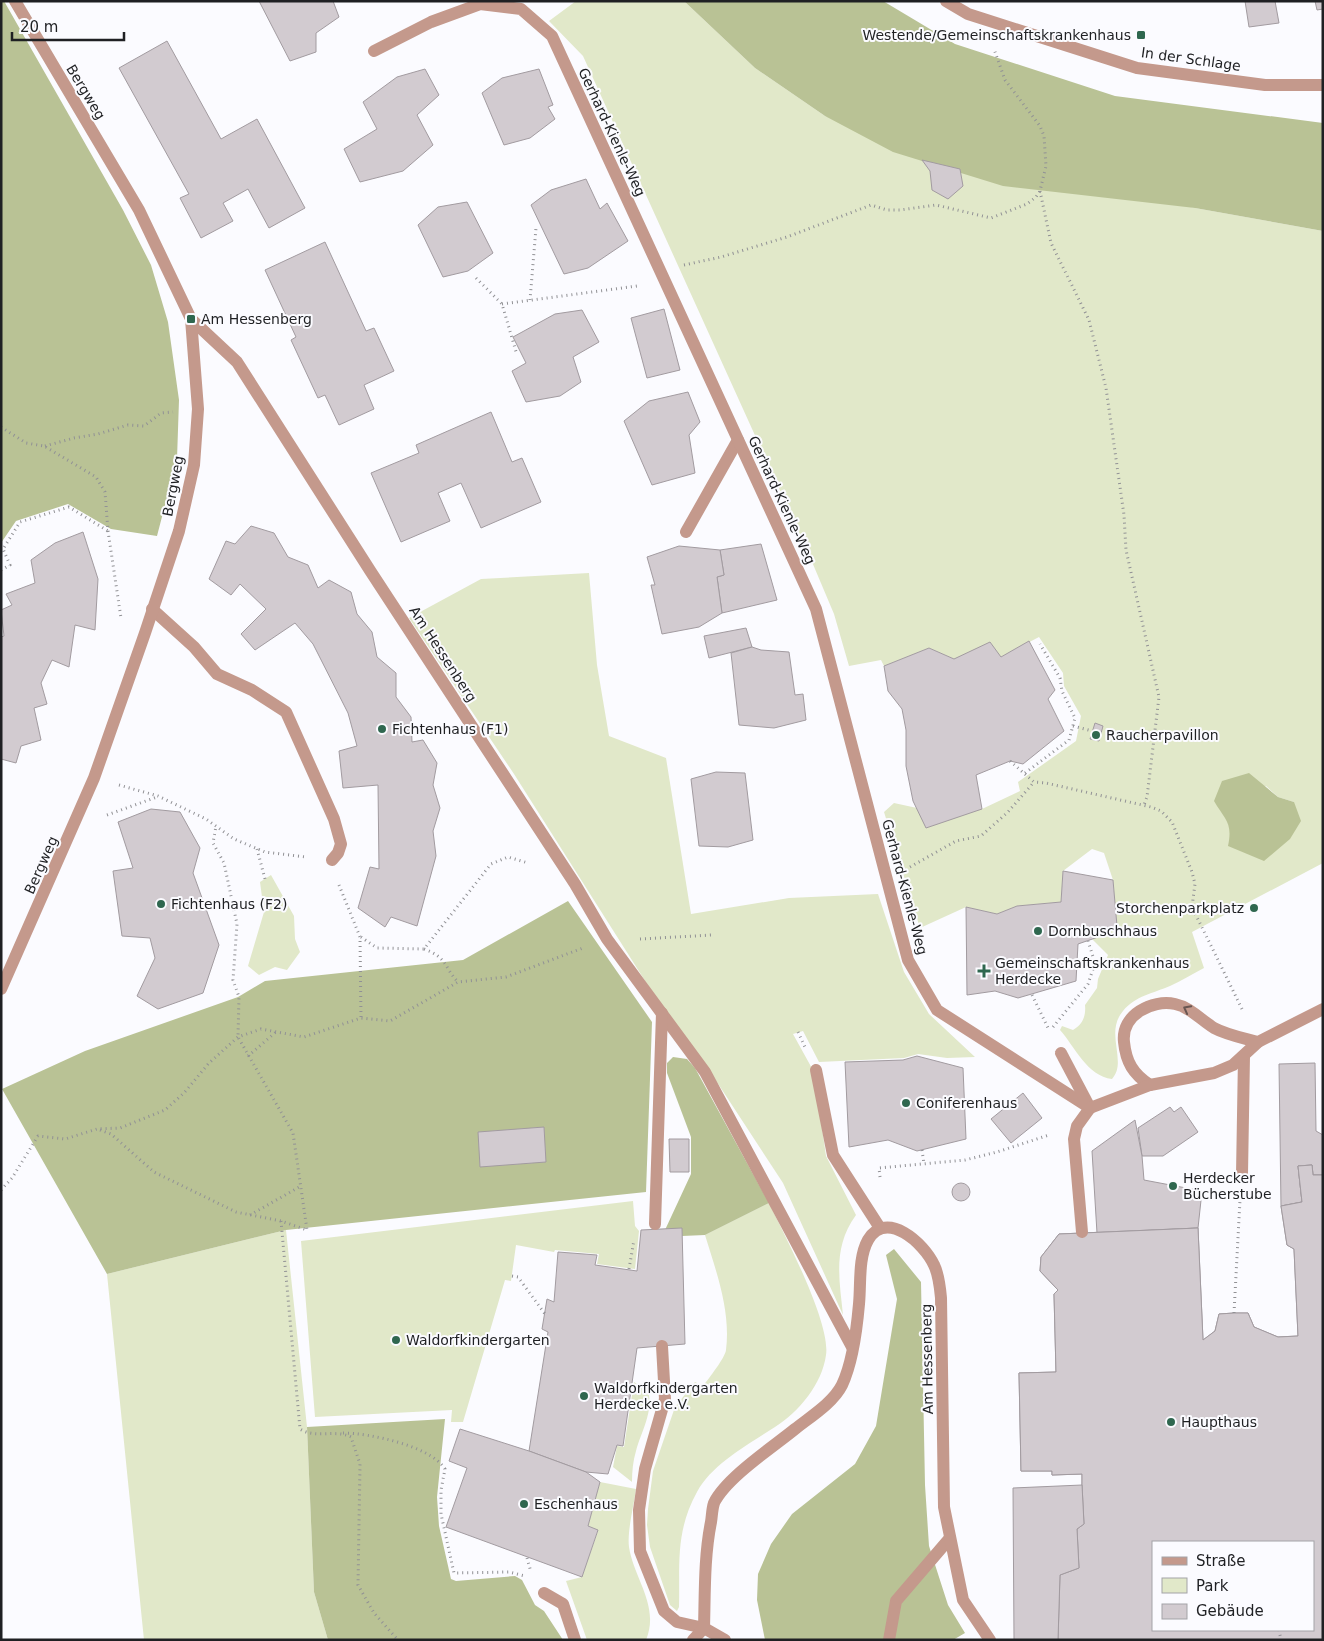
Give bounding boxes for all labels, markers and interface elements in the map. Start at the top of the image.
scale bar [12,10,125,42]
text: 20 m [20,18,58,36]
place label: Westende/Gemeinschaftskrankenhaus [862,27,1131,43]
marker: Westende/Gemeinschaftskrankenhaus [1135,29,1147,41]
street label: In der Schlage [1140,44,1242,74]
street label: Bergweg [63,61,109,123]
street label: Gerhard-Kienle-Weg [575,65,649,199]
place label: Am Hessenberg [201,311,312,327]
marker: Am Hessenberg [185,313,197,325]
street label: Gerhard-Kienle-Weg [745,433,819,567]
street label: Bergweg [159,454,187,518]
street label: Am Hessenberg [406,603,480,705]
place label: Fichtenhaus (F1) [392,721,508,737]
marker: Fichtenhaus (F1) [376,723,388,735]
place label: Raucherpavillon [1106,727,1219,743]
marker: Raucherpavillon [1090,729,1102,741]
street label: Gerhard-Kienle-Weg [879,817,931,957]
street label: Bergweg [21,834,61,896]
place label: Fichtenhaus (F2) [171,896,287,912]
marker: Fichtenhaus (F2) [155,898,167,910]
place label: Storchenparkplatz [1116,900,1244,916]
marker: Storchenparkplatz [1248,902,1260,914]
place label: Dornbuschhaus [1048,923,1157,939]
marker: Dornbuschhaus [1032,925,1044,937]
place label: Gemeinschaftskrankenhaus Herdecke [995,955,1189,987]
marker: Gemeinschaftskrankenhaus Herdecke [977,964,991,978]
one-way arrow [1183,1005,1192,1015]
place label: Coniferenhaus [916,1095,1017,1111]
marker: Coniferenhaus [900,1097,912,1109]
place label: Herdecker Bücherstube [1183,1170,1272,1202]
marker: Herdecker Bücherstube [1167,1180,1179,1192]
street label: Am Hessenberg [918,1303,936,1415]
place label: Waldorfkindergarten [406,1332,550,1348]
marker: Waldorfkindergarten [390,1334,402,1346]
place label: Waldorfkindergarten Herdecke e.V. [594,1380,738,1412]
marker: Waldorfkindergarten Herdecke e.V. [578,1390,590,1402]
place label: Haupthaus [1181,1414,1257,1430]
marker: Haupthaus [1165,1416,1177,1428]
place label: Eschenhaus [534,1496,618,1512]
marker: Eschenhaus [518,1498,530,1510]
legend [1152,1541,1314,1631]
text: Straße [1196,1552,1245,1570]
text: Park [1196,1577,1229,1595]
text: Gebäude [1196,1602,1264,1620]

